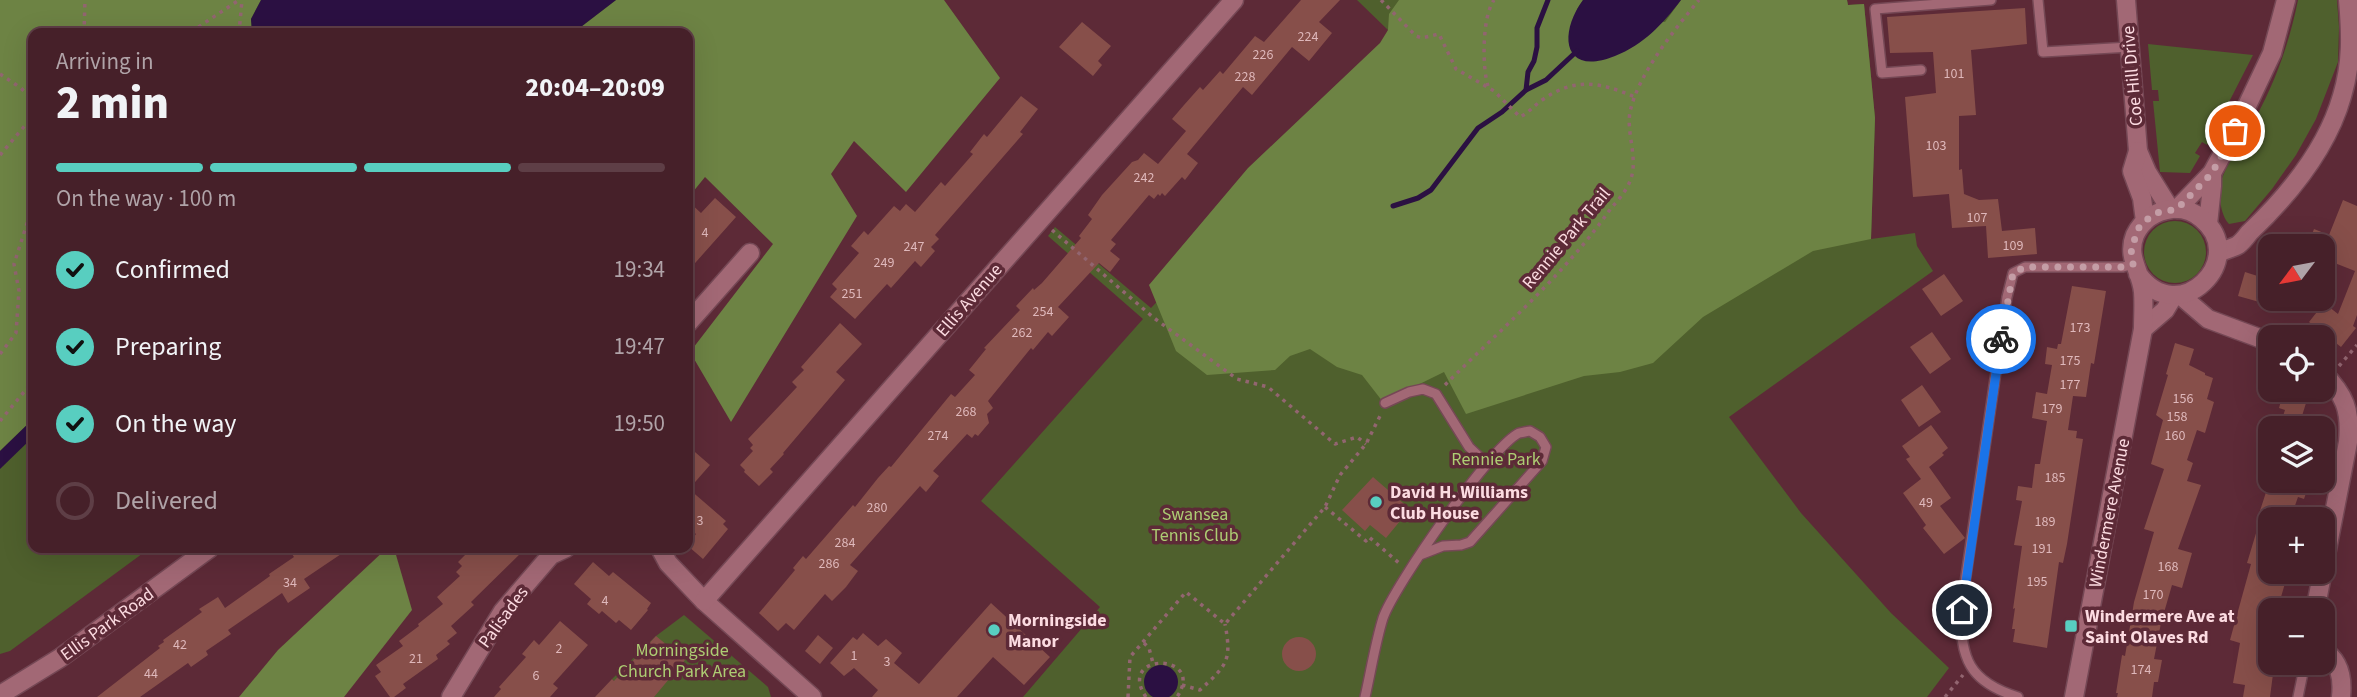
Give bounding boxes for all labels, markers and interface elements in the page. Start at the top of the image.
street label: Coe Hill Drive [2116,25,2149,127]
house number: 224 [1298,27,1318,47]
text: Arriving in [56,45,154,78]
house number: 226 [1253,45,1273,65]
house number: 101 [1944,64,1964,84]
house number: 228 [1235,67,1255,87]
text: 20:04–20:09 [525,69,665,106]
text: 2 min [56,71,169,136]
pin [2205,101,2265,161]
icon: bag [2216,112,2254,150]
house number: 103 [1926,136,1946,156]
house number: 242 [1134,168,1154,188]
text: On the way · 100 m [56,182,236,215]
street label: Rennie Park Trail [1516,182,1616,294]
house number: 107 [1967,208,1987,228]
house number: 4 [702,223,709,243]
north arrow [2258,234,2334,312]
map controls [2258,234,2335,675]
house number: 109 [2003,236,2023,256]
house number: 247 [904,237,924,257]
icon: check [56,251,94,289]
text: Confirmed [115,251,230,288]
text: 19:34 [614,253,665,286]
house number: 249 [874,253,894,273]
street label: Ellis Avenue [931,258,1008,342]
house number: 251 [842,284,862,304]
house number: 254 [1033,302,1053,322]
courier [1966,304,2036,374]
house number: 173 [2070,318,2090,338]
icon: bike [1982,320,2020,358]
house number: 262 [1012,323,1032,343]
button: locate [2258,325,2335,402]
icon: check [56,328,94,366]
text: Preparing [115,328,221,365]
text: 19:47 [614,330,665,363]
house number: 175 [2060,351,2080,371]
house number: 177 [2060,375,2080,395]
house number: 156 [2173,389,2193,409]
house number: 179 [2042,399,2062,419]
house number: 268 [956,402,976,422]
icon: check [56,405,94,443]
text: On the way [115,405,236,442]
text: 19:50 [614,407,665,440]
house number: 158 [2167,407,2187,427]
button: layers [2258,416,2335,493]
house number: 274 [928,426,948,446]
house number: 160 [2165,426,2185,446]
street label: Windermere Avenue [2083,436,2136,590]
park label: Rennie Park [1451,447,1541,472]
house number: 185 [2045,468,2065,488]
place label: David H. Williams Club House [1390,480,1528,526]
text: Delivered [115,482,218,519]
house number: 49 [1919,493,1933,513]
marker: David H. Williams Club House [1368,494,1384,510]
house number: 280 [867,498,887,518]
park label: Swansea Tennis Club [1151,502,1239,548]
button: + [2258,507,2335,584]
house number: 3 [697,511,704,531]
house number: 189 [2035,512,2055,532]
house number: 284 [835,533,855,553]
house number: 191 [2032,539,2052,559]
house number: 286 [819,554,839,574]
house number: 168 [2158,557,2178,577]
house number: 195 [2027,572,2047,592]
house number: 34 [283,573,297,593]
pin [1932,580,1992,640]
street label: Palisades [473,581,534,653]
street label: Ellis Park Road [55,582,159,667]
house number: 170 [2143,585,2163,605]
house number: 4 [602,591,609,611]
icon: home [1943,591,1981,629]
button: − [2258,598,2335,675]
place label: Windermere Ave at Saint Olaves Rd [2085,604,2235,650]
place label: Morningside Manor [1008,608,1107,654]
marker: Windermere Ave at Saint Olaves Rd [2063,618,2079,634]
marker: Morningside Manor [986,622,1002,638]
house number: 42 [173,635,187,655]
park label: Morningside Church Park Area [618,638,746,684]
house number: 2 [556,639,563,659]
house number: 1 [851,646,858,666]
house number: 21 [409,649,423,669]
house number: 3 [884,652,891,672]
house number: 174 [2131,660,2151,680]
house number: 44 [144,664,158,684]
house number: 6 [533,666,540,686]

